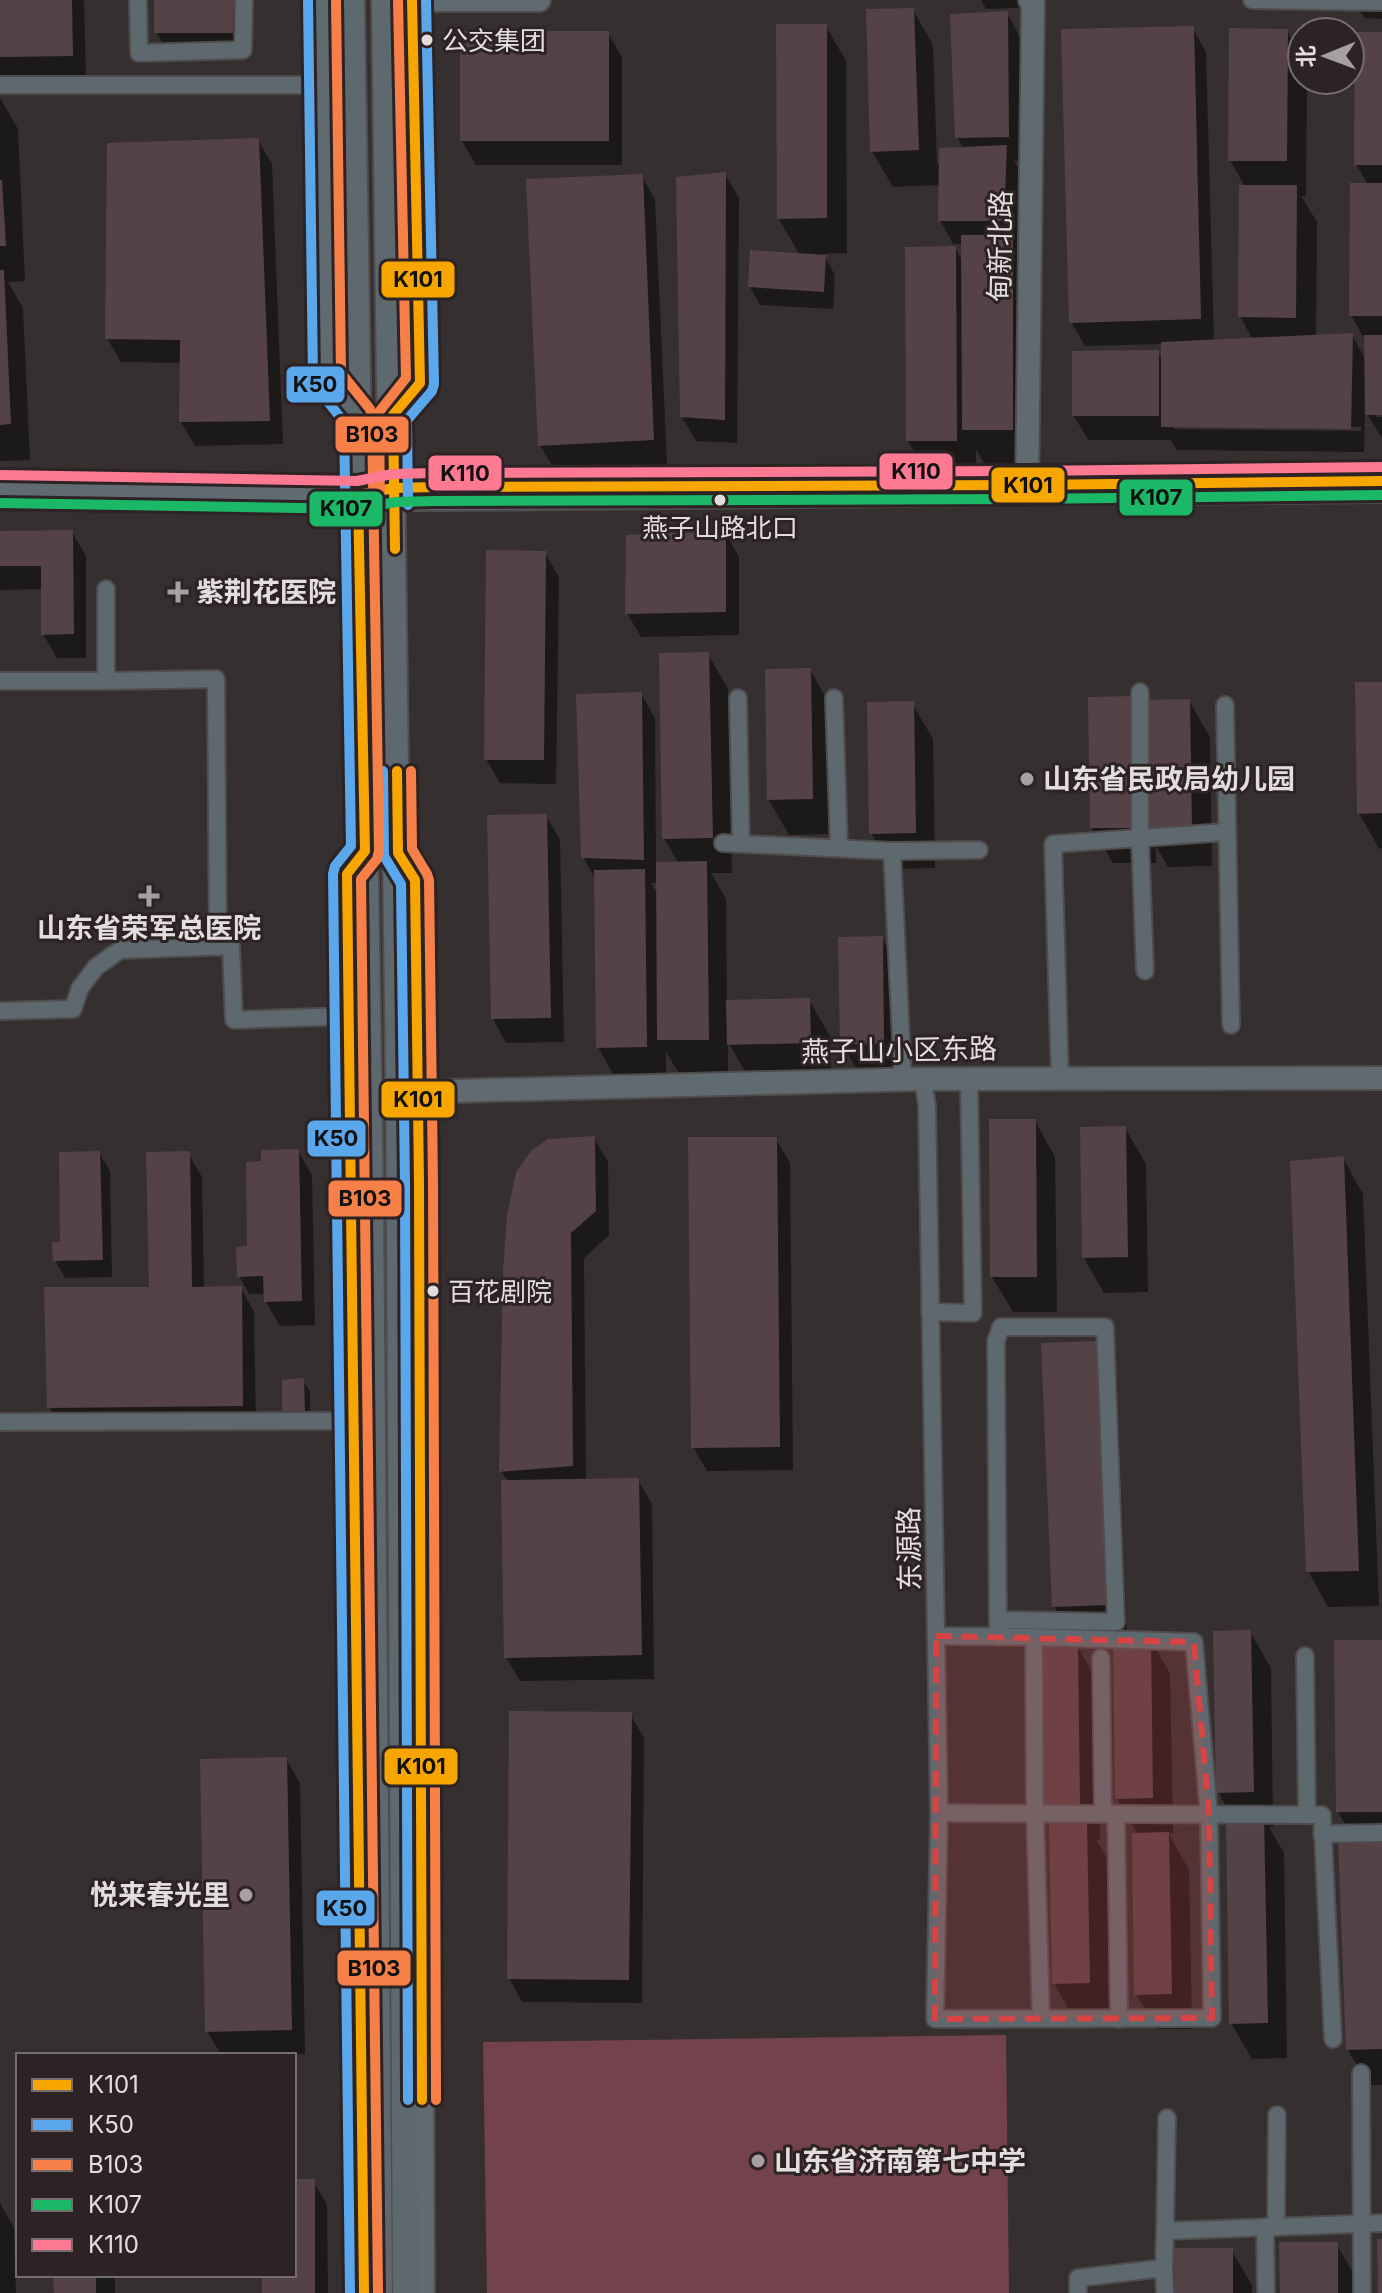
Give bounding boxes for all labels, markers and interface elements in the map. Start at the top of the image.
north arrow [1286,16,1366,96]
place label: 公交集团 [442,25,546,56]
marker: 公交集团 [419,32,435,48]
text: 北 [1293,45,1319,68]
street label: 甸新北路 [982,190,1018,302]
line badge: K101 [380,260,456,299]
text: K101 [393,266,443,292]
line badge: K50 [285,365,346,404]
text: K50 [293,371,337,397]
line badge: B103 [334,415,410,454]
text: B103 [345,421,399,447]
line badge: K110 [878,452,954,491]
line badge: K110 [427,454,503,492]
text: K110 [891,458,941,484]
text: K110 [440,460,490,486]
line badge: K101 [990,466,1066,504]
text: K101 [1003,472,1053,498]
line badge: K107 [1118,478,1194,517]
text: K107 [1130,484,1182,510]
line badge: K107 [308,490,384,528]
marker: 燕子山路北口 [712,492,728,508]
text: K107 [320,495,372,521]
place label: 燕子山路北口 [642,512,798,543]
place label: 紫荆花医院 [196,575,336,609]
marker: 紫荆花医院 [167,581,189,603]
place label: 山东省民政局幼儿园 [1043,762,1295,796]
marker: 山东省民政局幼儿园 [1018,770,1036,788]
marker: 山东省荣军总医院 [138,885,160,907]
place label: 山东省荣军总医院 [37,911,261,945]
street label: 燕子山小区东路 [801,1031,997,1069]
line badge: K101 [380,1080,456,1119]
text: K101 [393,1086,443,1112]
line badge: K50 [306,1119,367,1158]
text: K50 [314,1125,358,1151]
line badge: B103 [327,1179,403,1218]
text: B103 [338,1185,392,1211]
place label: 百花剧院 [448,1276,552,1307]
marker: 百花剧院 [425,1283,441,1299]
street label: 东源路 [891,1507,927,1591]
line badge: K101 [383,1747,459,1786]
text: K101 [396,1753,446,1779]
place label: 悦来春光里 [90,1878,230,1912]
marker: 悦来春光里 [237,1886,255,1904]
line badge: K50 [315,1889,376,1927]
text: K50 [323,1895,367,1921]
line badge: B103 [336,1949,412,1987]
text: B103 [347,1955,401,1981]
legend [16,2053,296,2277]
text: K101 [88,2070,139,2099]
text: K50 [88,2110,134,2139]
place label: 山东省济南第七中学 [774,2144,1026,2178]
text: B103 [88,2150,143,2179]
marker: 山东省济南第七中学 [749,2152,767,2170]
text: K107 [88,2190,142,2219]
text: K110 [88,2230,139,2259]

